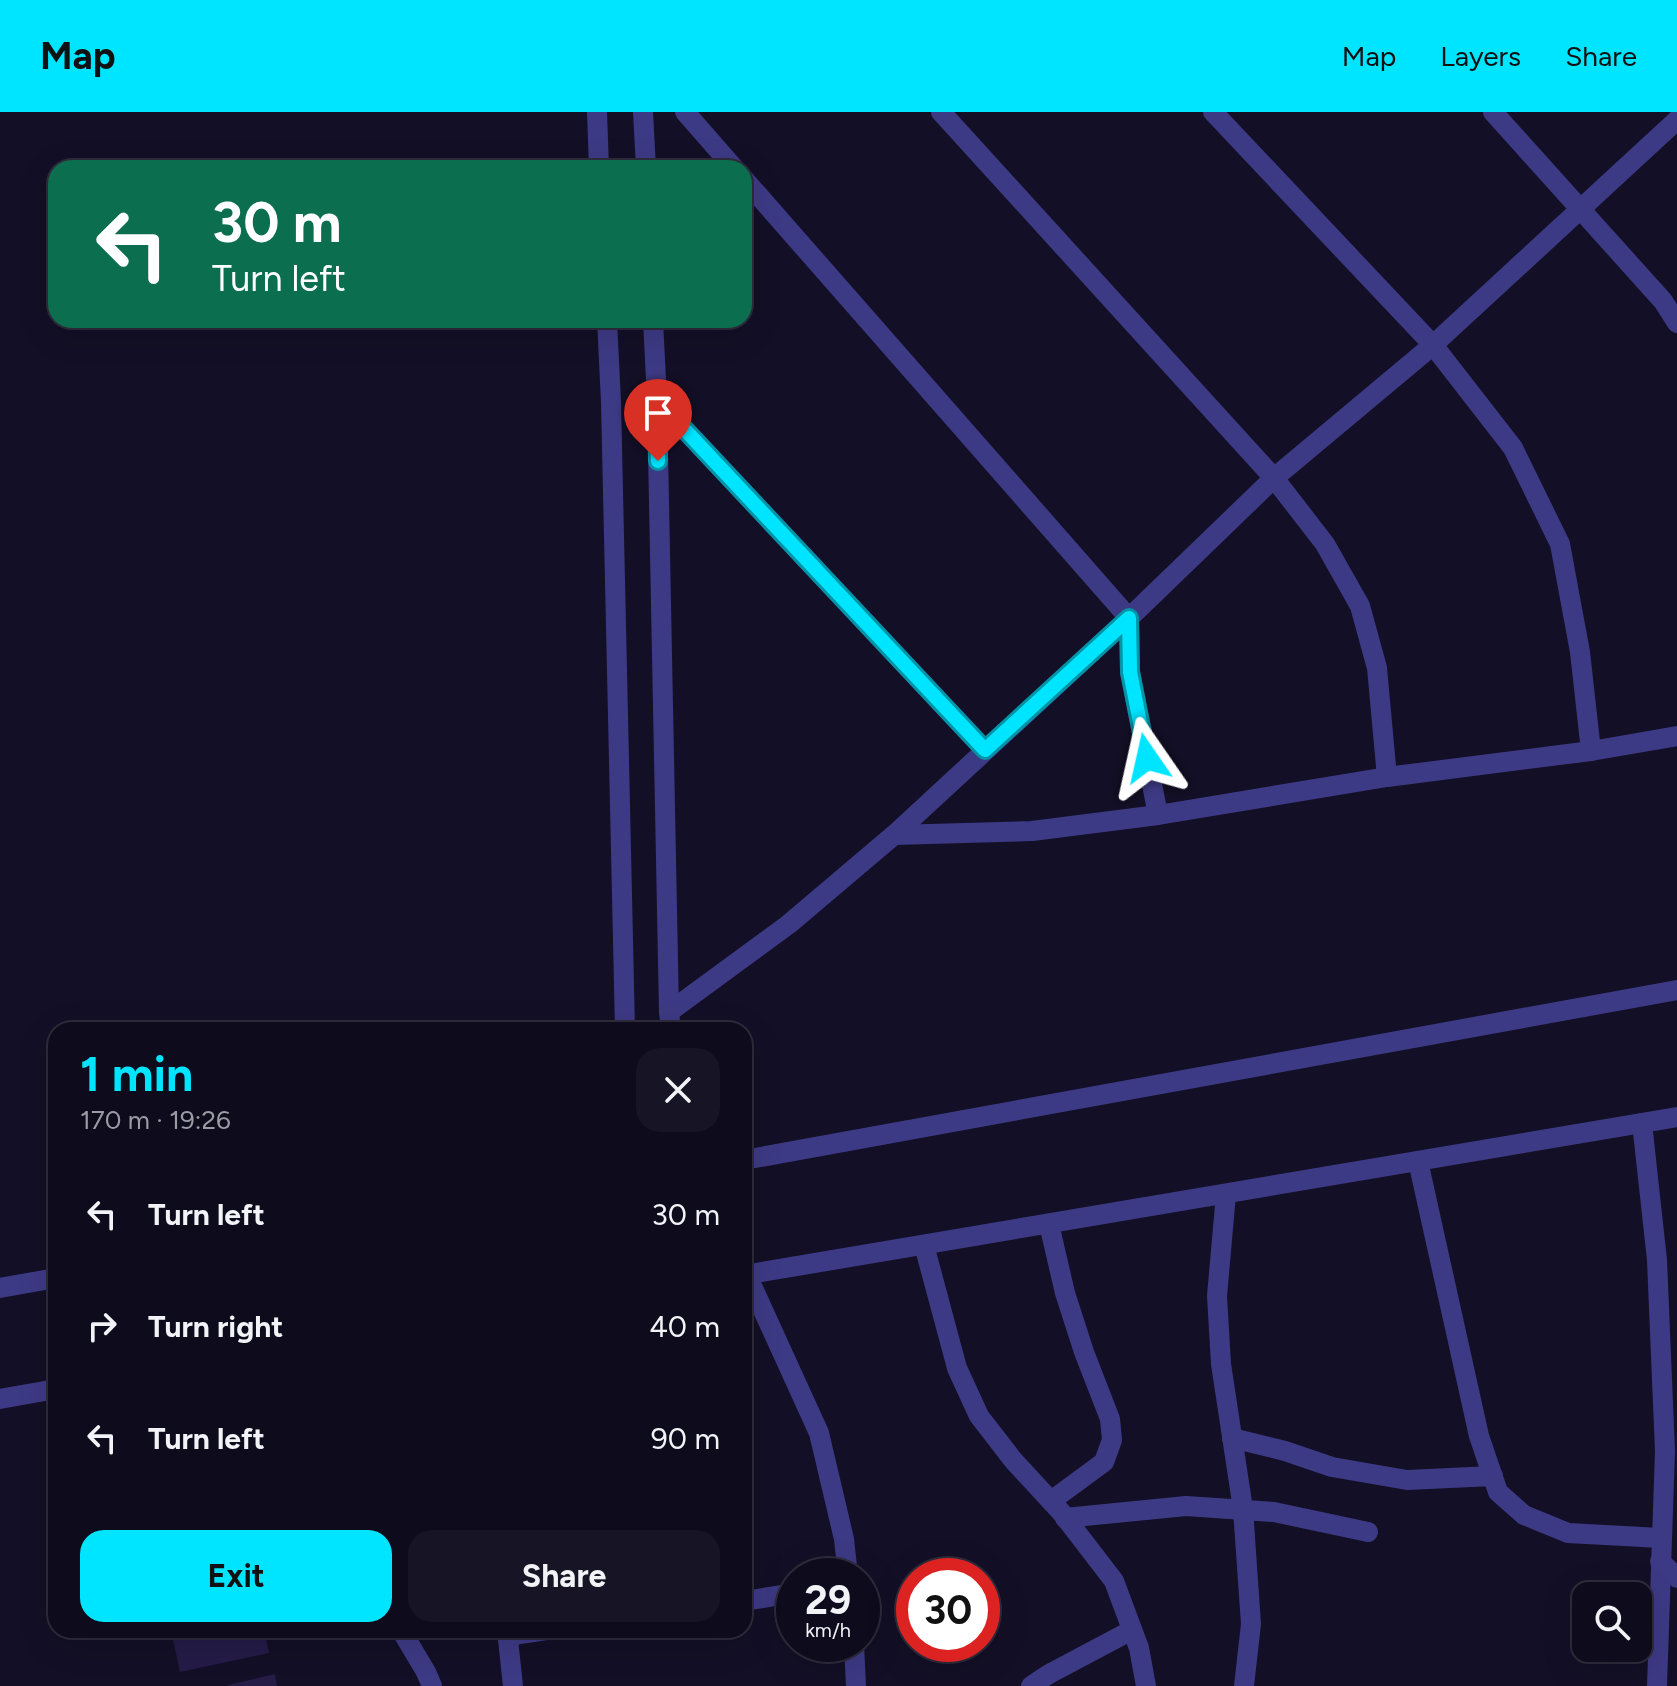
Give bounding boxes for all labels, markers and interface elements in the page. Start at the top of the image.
text: Map [40,33,116,79]
text: Map [1342,39,1396,73]
text: Layers [1440,39,1521,73]
text: Share [1565,39,1637,73]
text: 30 m [212,189,342,256]
icon: left [80,192,184,296]
text: Turn left [212,257,346,300]
pin [624,379,692,461]
icon: arrive [636,391,680,435]
position arrow [1105,716,1189,800]
text: 1 min [80,1045,193,1103]
button: close [636,1048,720,1132]
text: 170 m · 19:26 [80,1104,231,1136]
icon: left [80,1192,124,1236]
text: Turn left [148,1196,265,1233]
text: 30 m [652,1196,720,1233]
icon: right [80,1304,124,1348]
text: Turn right [148,1308,283,1345]
text: 40 m [649,1308,720,1345]
icon: left [80,1416,124,1460]
text: Turn left [148,1420,265,1457]
text: 90 m [651,1420,720,1457]
button: Exit [80,1530,392,1622]
button: Share [408,1530,720,1622]
speed limit sign: 30 [896,1558,1000,1662]
text: 29 [805,1576,851,1624]
map controls [1572,1582,1652,1662]
button: search [1572,1582,1652,1662]
text: km/h [805,1618,851,1642]

